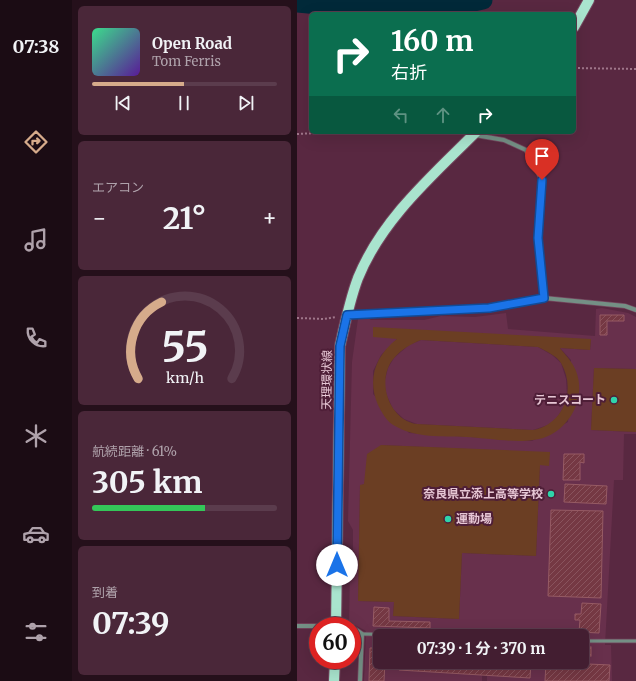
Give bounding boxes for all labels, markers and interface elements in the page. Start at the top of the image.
text: 160 m [391,23,473,59]
icon: right [325,28,377,80]
text: Open Road [152,34,232,53]
text: 07:38 [13,35,59,58]
text: Tom Ferris [152,53,221,70]
text: 右折 [391,61,427,84]
icon: previous [112,92,134,114]
icon: pause [173,92,195,114]
icon: next [235,92,257,114]
icon: left [390,104,412,126]
icon: ahead [432,104,454,126]
icon: right [474,104,496,126]
icon: directions [22,128,50,156]
pin [525,139,559,180]
icon: arrive [531,145,553,167]
text: エアコン [92,179,144,196]
text: 21° [163,199,206,237]
text: − [92,204,107,232]
text: + [262,204,277,232]
icon: music [22,226,50,254]
text: 55 [161,320,208,372]
icon: phone [22,324,50,352]
street label: 天理環状線 [318,350,335,410]
text: km/h [166,368,204,386]
place label: テニスコート [534,392,606,407]
marker: テニスコート [609,395,619,405]
icon: climate [22,422,50,450]
text: 航続距離 · 61% [92,443,177,460]
text: 305 km [92,463,203,501]
place label: 奈良県立添上高等学校 [423,486,543,501]
marker: 奈良県立添上高等学校 [546,489,556,499]
place label: 運動場 [456,511,492,526]
marker: 運動場 [443,514,453,524]
icon: car [22,520,50,548]
position arrow [316,544,358,586]
text: 到着 [92,584,118,601]
text: 07:39 [92,604,170,642]
speed limit sign: 60 [309,617,361,669]
icon: filters [22,618,50,646]
text: 07:39 · 1 分 · 370 m [417,639,545,658]

